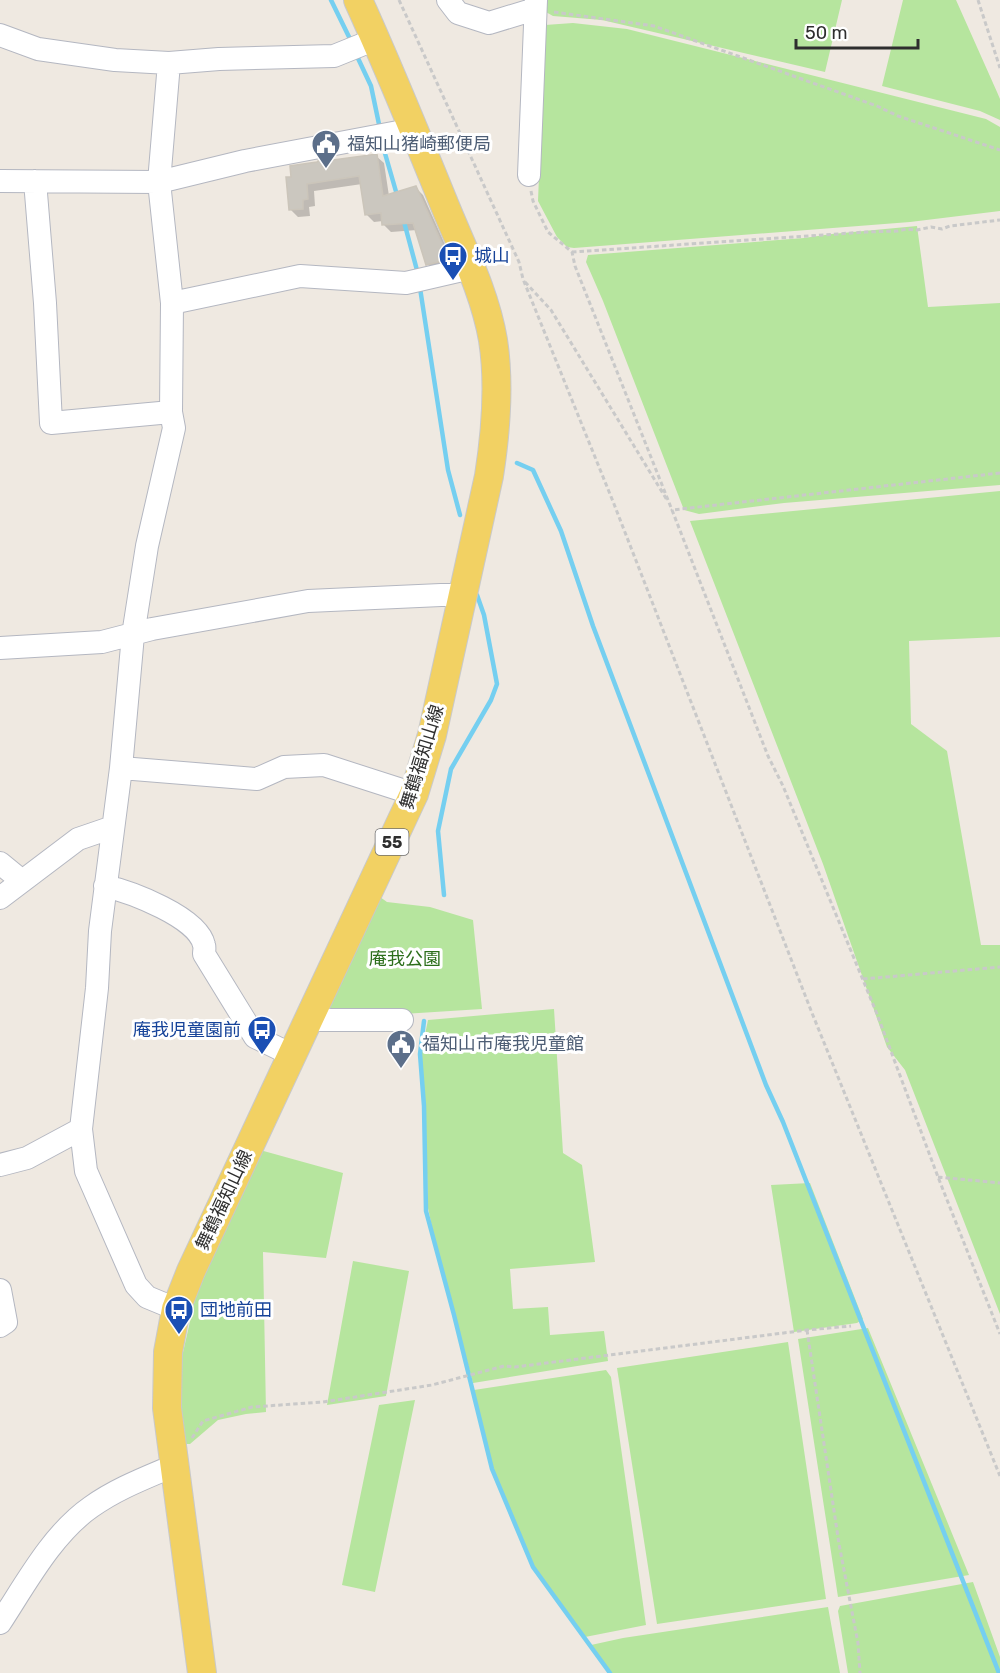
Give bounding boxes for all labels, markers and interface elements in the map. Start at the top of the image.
scale bar [796,12,918,50]
text: 50 m [805,22,848,44]
public building icon: 福知山猪崎郵便局 [310,128,342,170]
place label: 福知山猪崎郵便局 [347,133,491,155]
bus stop icon: 城山 [437,240,469,282]
place label: 城山 [474,245,510,267]
street label: 舞鶴福知山線 [396,702,448,812]
road number: 55 [376,829,408,855]
park label: 庵我公園 [369,948,441,970]
bus stop icon: 庵我児童園前 [246,1014,278,1056]
place label: 庵我児童園前 [133,1019,241,1041]
public building icon: 福知山市庵我児童館 [385,1028,417,1070]
place label: 福知山市庵我児童館 [422,1033,584,1055]
street label: 舞鶴福知山線 [191,1146,257,1254]
bus stop icon: 団地前田 [163,1294,195,1336]
place label: 団地前田 [200,1299,272,1321]

